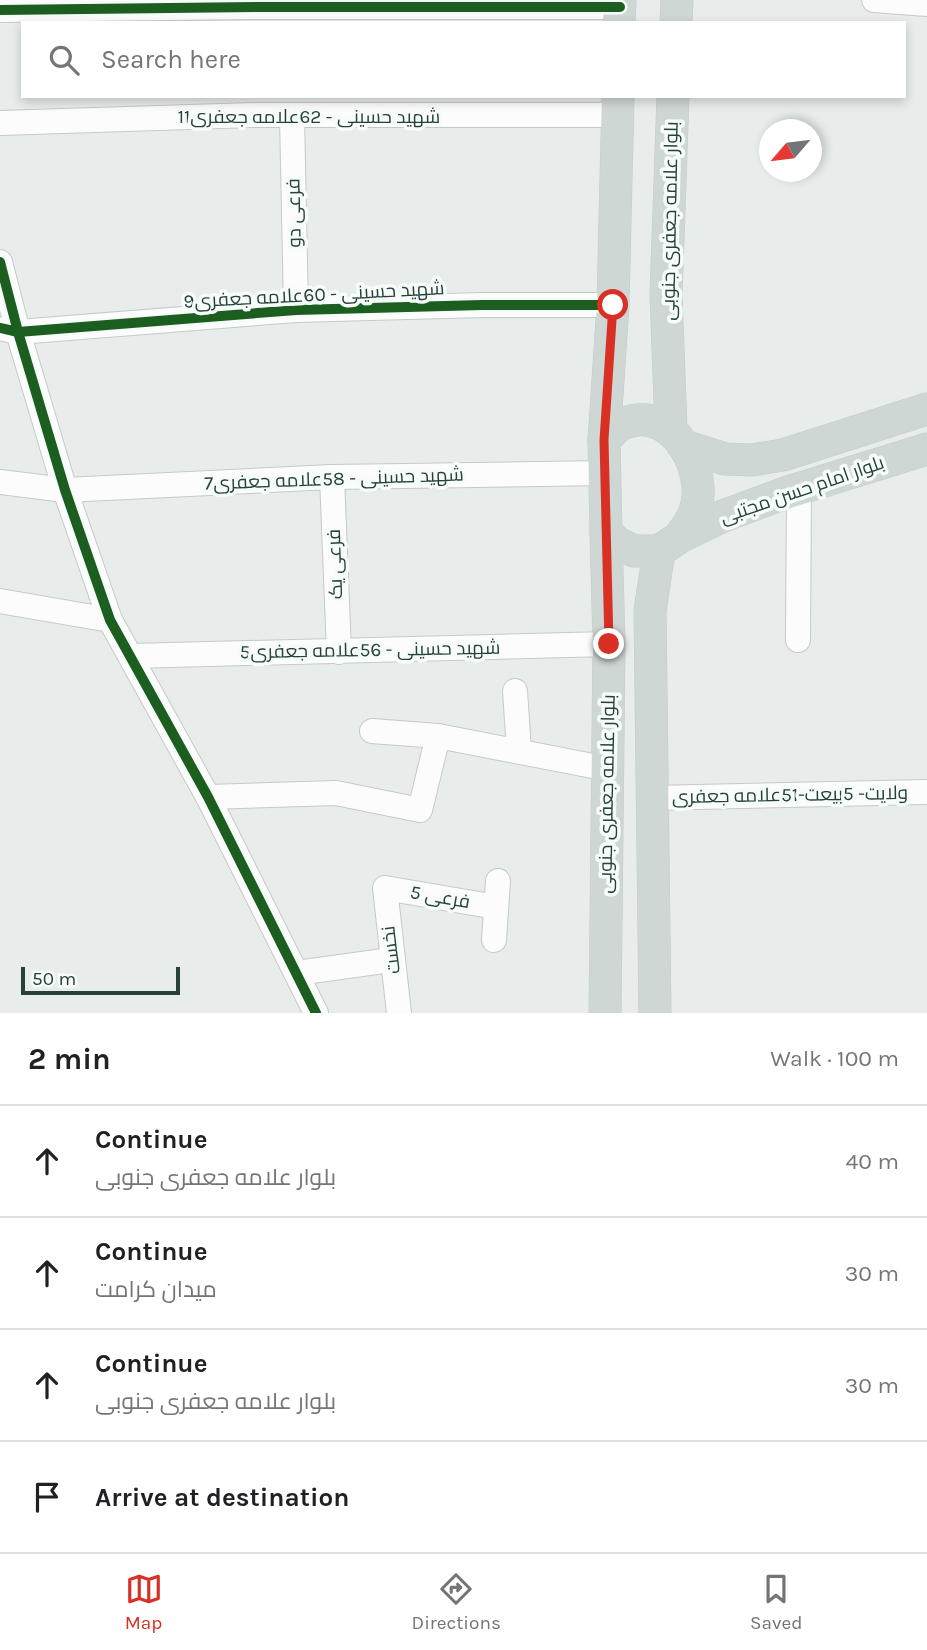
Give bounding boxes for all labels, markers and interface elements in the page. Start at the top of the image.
search box [21,21,906,98]
icon: search [45,41,83,79]
text: Search here [101,44,241,75]
street label: 11شهید حسینی - 62علامه جعفری [178,106,440,128]
north arrow [759,119,822,182]
street label: بلوار علامه جعفری جنوبی [657,121,683,321]
street label: فرعی دو [282,178,306,248]
street label: 9شهید حسینی - 60علامه جعفری [183,277,445,313]
route start [597,289,628,320]
street label: بلوار امام حسن مجتبی [717,452,887,530]
street label: 7شهید حسینی - 58علامه جعفری [204,463,464,495]
street label: فرعی یک [323,528,347,600]
route end [593,628,624,659]
street label: 5شهید حسینی - 56علامه جعفری [240,637,500,663]
street label: بلوار علامه جعفری جنوبی [594,694,620,894]
street label: ولایت- 5بیعت-51علامه جعفری [672,782,908,808]
street label: فرعی 5 [408,881,472,913]
street label: نخست [377,925,405,975]
scale bar [21,964,180,996]
text: 50 m [32,968,76,990]
text: 2 min [28,1041,111,1077]
text: Walk · 100 m [770,1045,899,1072]
text: Continue [95,1124,207,1155]
icon: ahead [28,1142,66,1180]
text: 40 m [846,1148,899,1175]
text: بلوار علامه جعفری جنوبی [95,1164,336,1191]
text: Continue [95,1236,207,1267]
icon: ahead [28,1254,66,1292]
text: 30 m [845,1260,899,1287]
text: میدان کرامت [95,1276,217,1303]
text: Continue [95,1348,207,1379]
icon: ahead [28,1366,66,1404]
text: 30 m [845,1372,899,1399]
text: بلوار علامه جعفری جنوبی [95,1388,336,1415]
icon: arrive [28,1478,66,1516]
text: Arrive at destination [95,1482,349,1513]
tab: Map [125,1570,163,1634]
tab: Directions [412,1570,501,1634]
tab: Saved [750,1570,802,1634]

